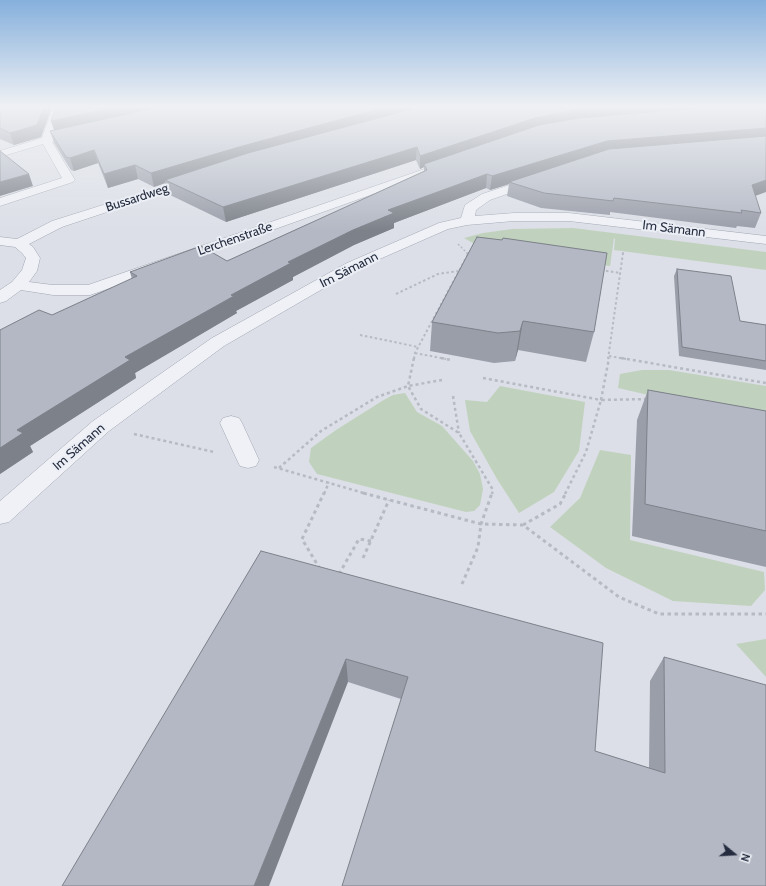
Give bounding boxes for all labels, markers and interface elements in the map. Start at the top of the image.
street label: Bussardweg [104,181,170,215]
street label: Im Sämann [642,217,706,241]
street label: Lerchenstraße [196,219,274,259]
street label: Im Sämann [317,249,381,291]
street label: Im Sämann [50,420,108,474]
north arrow [714,834,754,874]
text: N [738,852,753,864]

